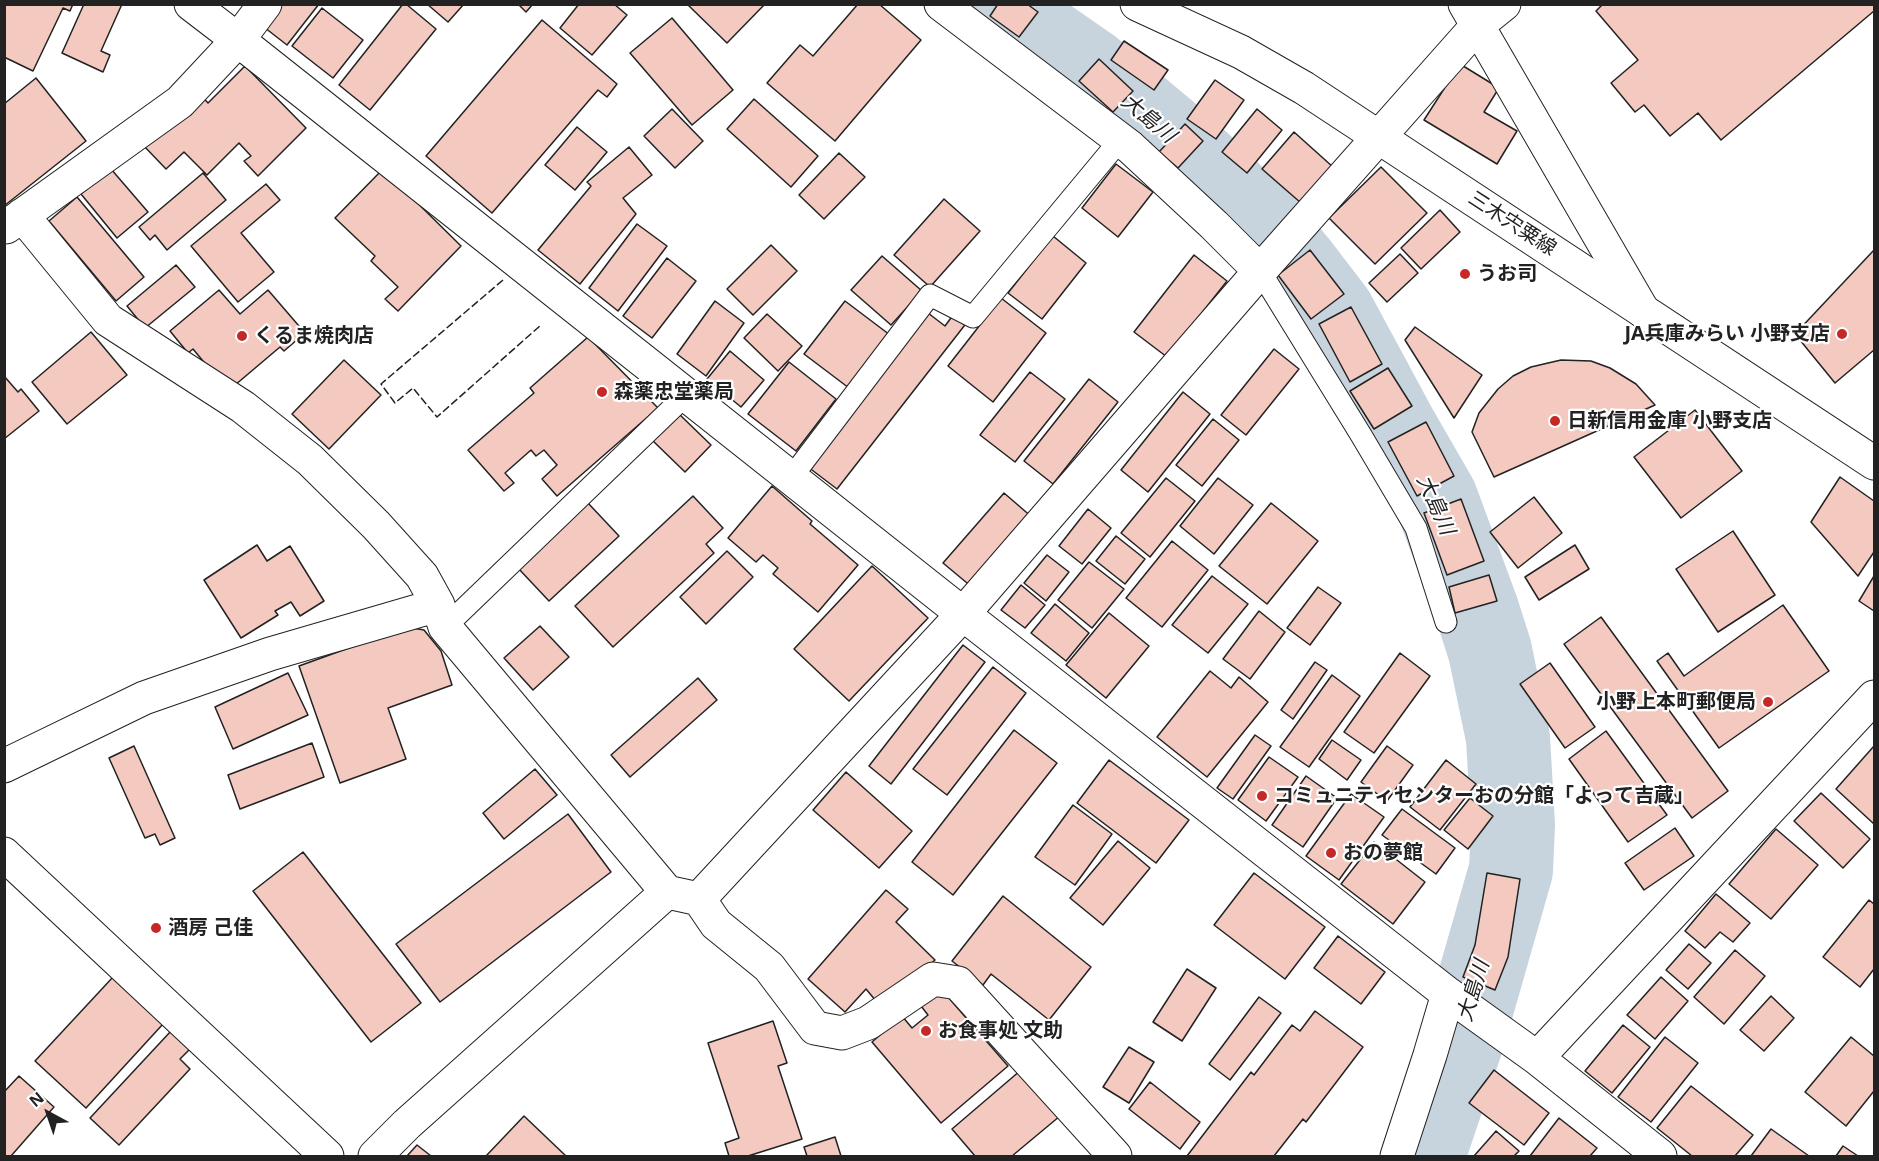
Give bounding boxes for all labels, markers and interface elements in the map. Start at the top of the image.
water label: 大島川 [1116,89,1180,149]
street label: 三木宍粟線 [1464,187,1560,261]
place label: うお司 [1477,262,1537,286]
marker: うお司 [1458,267,1472,281]
place label: JA兵庫みらい 小野支店 [1624,322,1830,346]
place label: くるま焼肉店 [254,324,374,348]
marker: JA兵庫みらい 小野支店 [1835,327,1849,341]
marker: くるま焼肉店 [235,329,249,343]
place label: 森薬忠堂薬局 [614,380,734,404]
marker: 森薬忠堂薬局 [595,385,609,399]
place label: 日新信用金庫 小野支店 [1567,409,1772,433]
marker: 日新信用金庫 小野支店 [1548,414,1562,428]
water label: 大島川 [1411,471,1459,539]
place label: 小野上本町郵便局 [1596,690,1756,714]
marker: 小野上本町郵便局 [1761,695,1775,709]
place label: コミュニティセンターおの分館「よって吉蔵」 [1274,784,1694,808]
marker: コミュニティセンターおの分館「よって吉蔵」 [1255,789,1269,803]
place label: おの夢館 [1343,841,1423,865]
marker: おの夢館 [1324,846,1338,860]
place label: 酒房 己佳 [168,916,253,940]
marker: 酒房 己佳 [149,921,163,935]
water label: 大島川 [1453,957,1495,1025]
place label: お食事処 文助 [938,1019,1063,1043]
marker: お食事処 文助 [919,1024,933,1038]
north arrow [18,1083,78,1143]
text: N [24,1087,48,1112]

